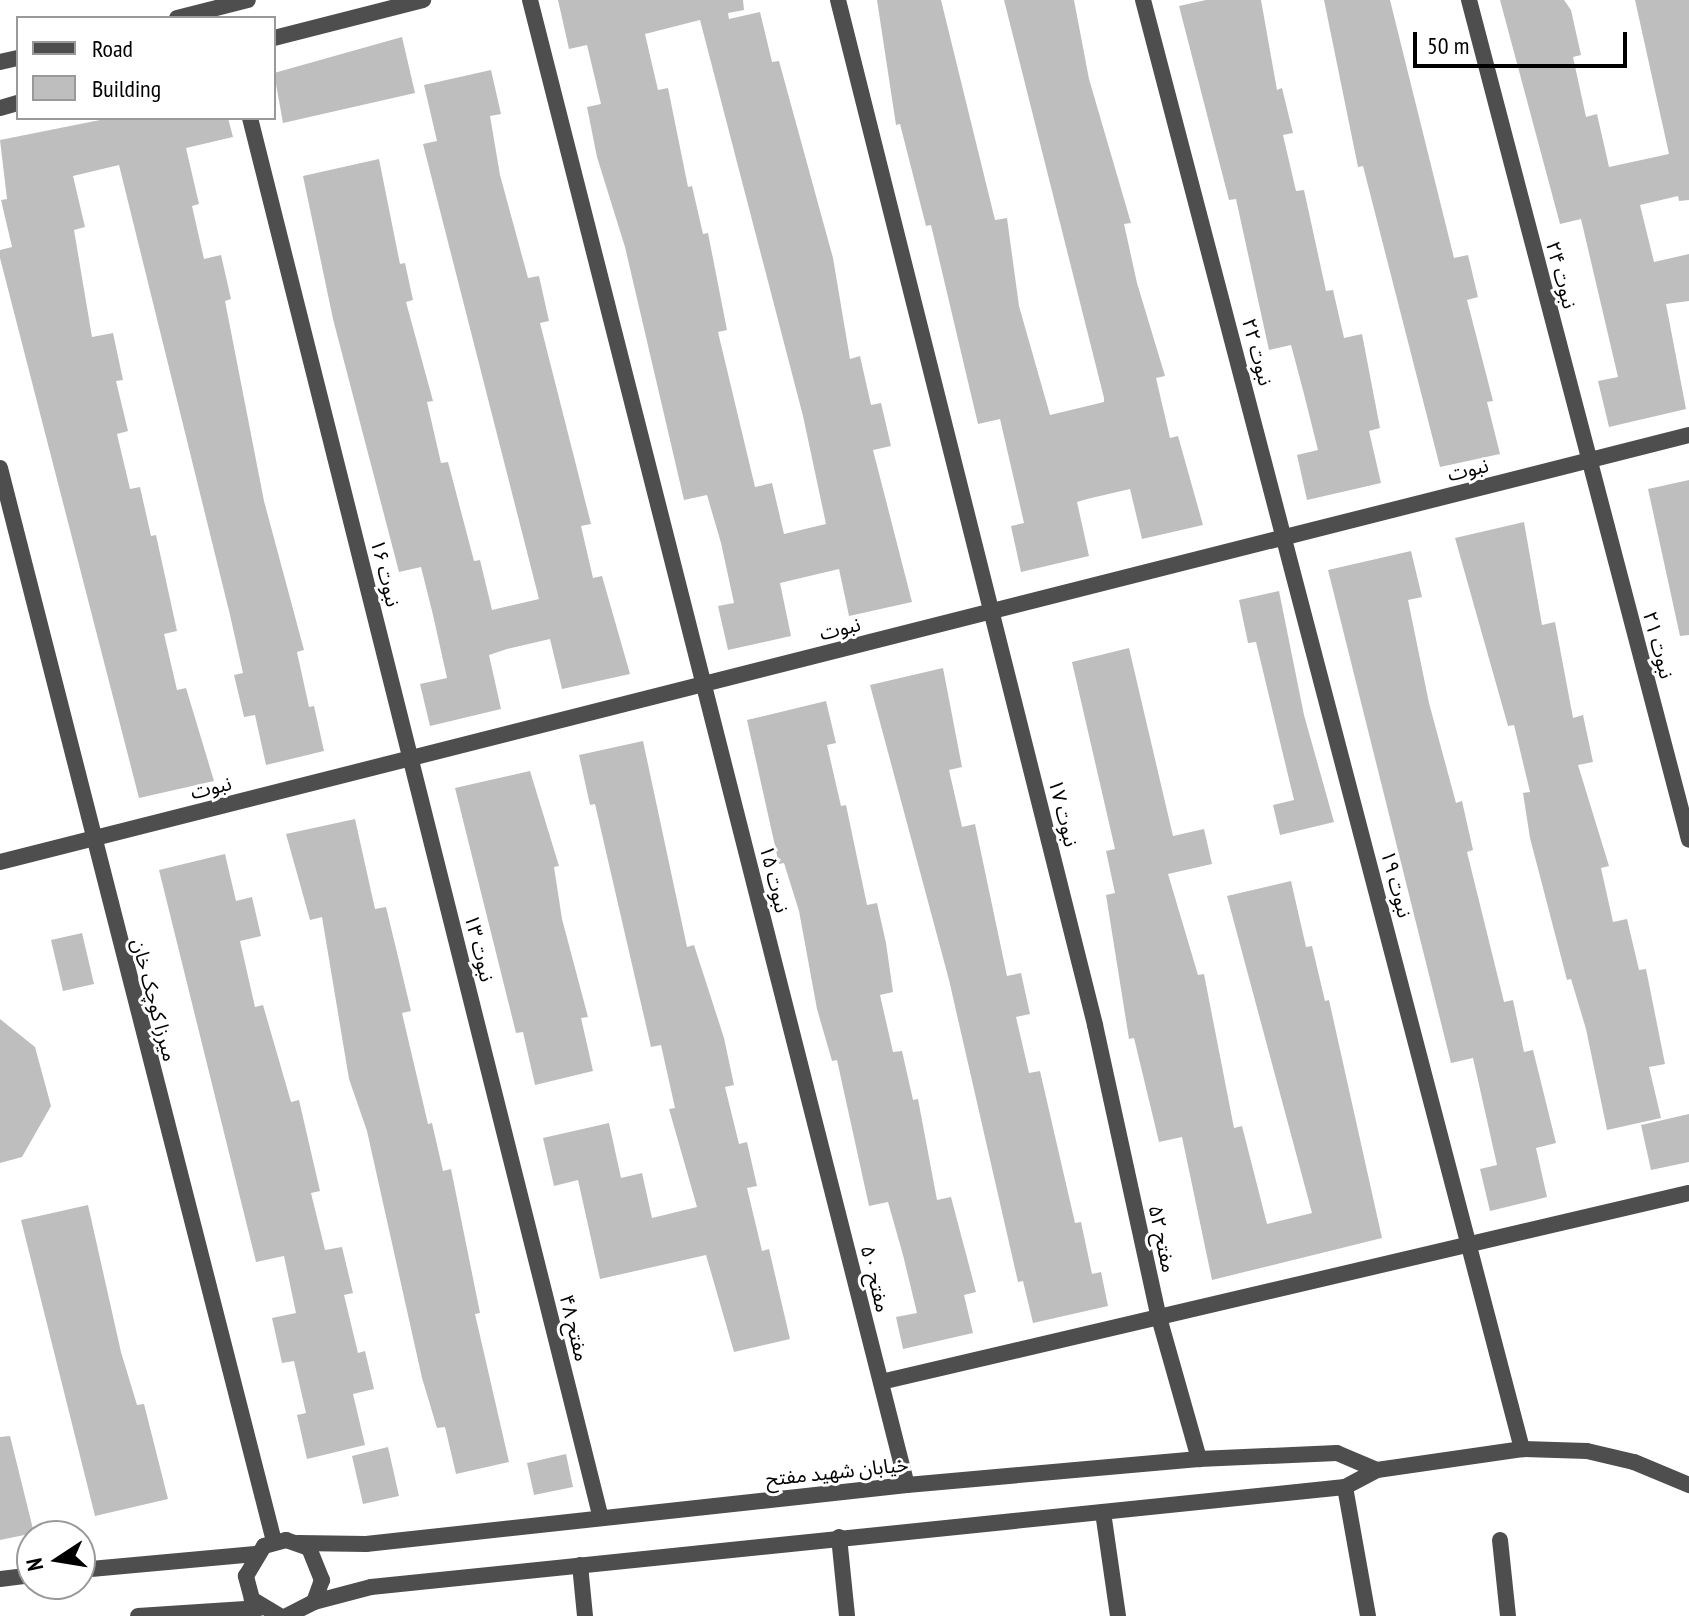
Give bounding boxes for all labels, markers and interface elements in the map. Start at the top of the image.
legend [16,16,276,120]
scale bar [1417,16,1631,66]
text: 50 m [1427,30,1469,61]
text: Road [92,33,133,64]
text: Building [92,73,161,104]
street label: نبوت ۲۴ [1541,239,1581,311]
street label: نبوت ۲۲ [1237,316,1277,388]
street label: نبوت [1445,453,1491,487]
street label: نبوت ۱۶ [365,537,405,609]
street label: نبوت ۲۱ [1638,609,1678,681]
street label: نبوت [817,612,863,646]
street label: نبوت [188,771,234,805]
street label: نبوت ۱۷ [1043,777,1083,849]
street label: نبوت ۱۵ [754,843,794,915]
street label: نبوت ۱۹ [1376,848,1416,920]
street label: نبوت ۱۳ [459,912,499,984]
street label: میرزا کوچک خان [126,936,182,1064]
street label: مفتح ۵۲ [1143,1203,1181,1275]
street label: مفتح ۵۰ [855,1243,895,1315]
street label: مفتح ۴۸ [554,1292,594,1364]
street label: خیابان شهید مفتح [765,1453,909,1491]
north arrow [16,1520,96,1600]
text: N [20,1556,49,1573]

